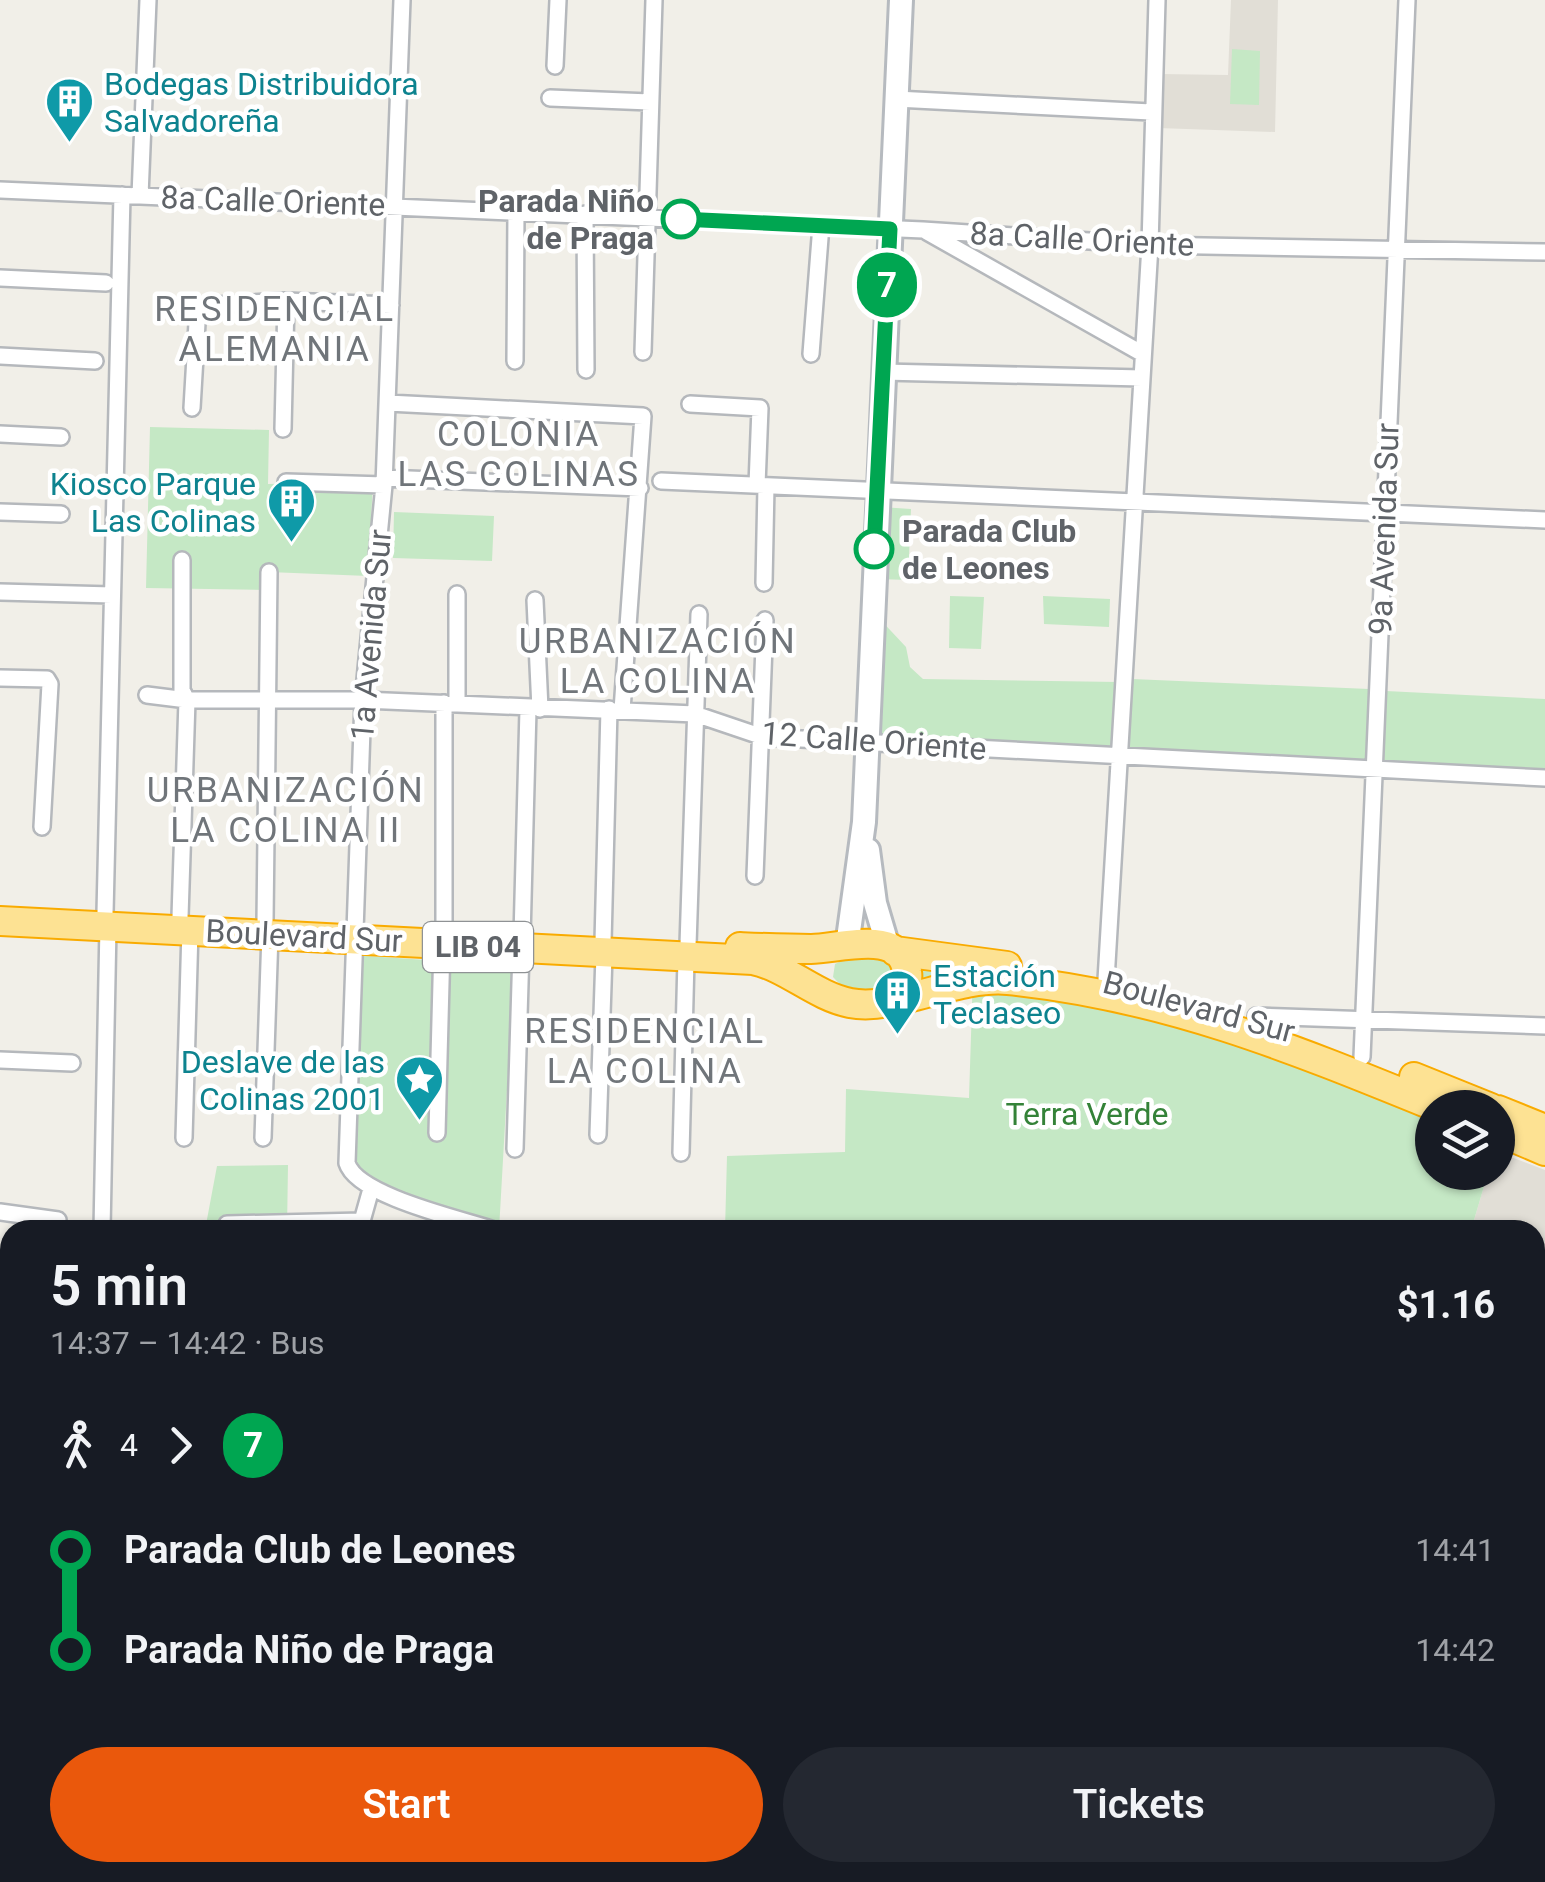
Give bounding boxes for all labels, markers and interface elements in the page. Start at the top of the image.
place label: Bodegas Distribuidora Salvadoreña [104,65,419,140]
building icon: Bodegas Distribuidora Salvadoreña [43,76,95,144]
street label: 8a Calle Oriente [160,178,386,224]
place label: Parada Niño de Praga [478,182,654,257]
marker: Parada Niño de Praga [662,200,700,238]
street label: 8a Calle Oriente [969,214,1195,264]
line badge: 7 [854,252,920,318]
text: 7 [877,265,897,306]
district label: RESIDENCIAL ALEMANIA [154,289,396,370]
district label: COLONIA LAS COLINAS [397,414,641,495]
street label: 9a Avenida Sur [1361,422,1407,636]
place label: Kiosco Parque Las Colinas [50,465,256,540]
building icon: Kiosco Parque Las Colinas [265,476,317,544]
place label: Parada Club de Leones [902,512,1076,587]
street label: 1a Avenida Sur [343,528,399,742]
marker: Parada Club de Leones [855,530,893,568]
district label: URBANIZACIÓN LA COLINA [519,621,797,702]
street label: 12 Calle Oriente [760,714,988,768]
district label: URBANIZACIÓN LA COLINA II [147,770,425,851]
street label: Boulevard Sur [205,912,404,960]
road number: LIB 04 [423,922,533,972]
place label: Estación Teclaseo [933,957,1061,1032]
street label: Boulevard Sur [1099,963,1299,1051]
building icon: Estación Teclaseo [872,968,924,1036]
district label: RESIDENCIAL LA COLINA [524,1011,766,1092]
place label: Deslave de las Colinas 2001 [181,1043,385,1118]
place icon: Deslave de las Colinas 2001 [394,1054,446,1122]
map controls [1415,1090,1515,1190]
button: layers [1415,1090,1515,1190]
park label: Terra Verde [1005,1095,1169,1133]
text: 5 min [50,1254,188,1318]
text: $1.16 [1397,1283,1495,1327]
text: 14:37 – 14:42 · Bus [50,1324,325,1362]
icon: walk [50,1418,105,1473]
icon: forward [153,1418,208,1473]
text: 7 [243,1425,263,1466]
text: 4 [120,1426,138,1464]
text: Parada Club de Leones [124,1528,516,1572]
text: 14:41 [1415,1531,1495,1569]
text: Parada Niño de Praga [124,1628,494,1672]
text: 14:42 [1415,1631,1495,1669]
button: Start [50,1747,763,1862]
button: Tickets [783,1747,1495,1862]

